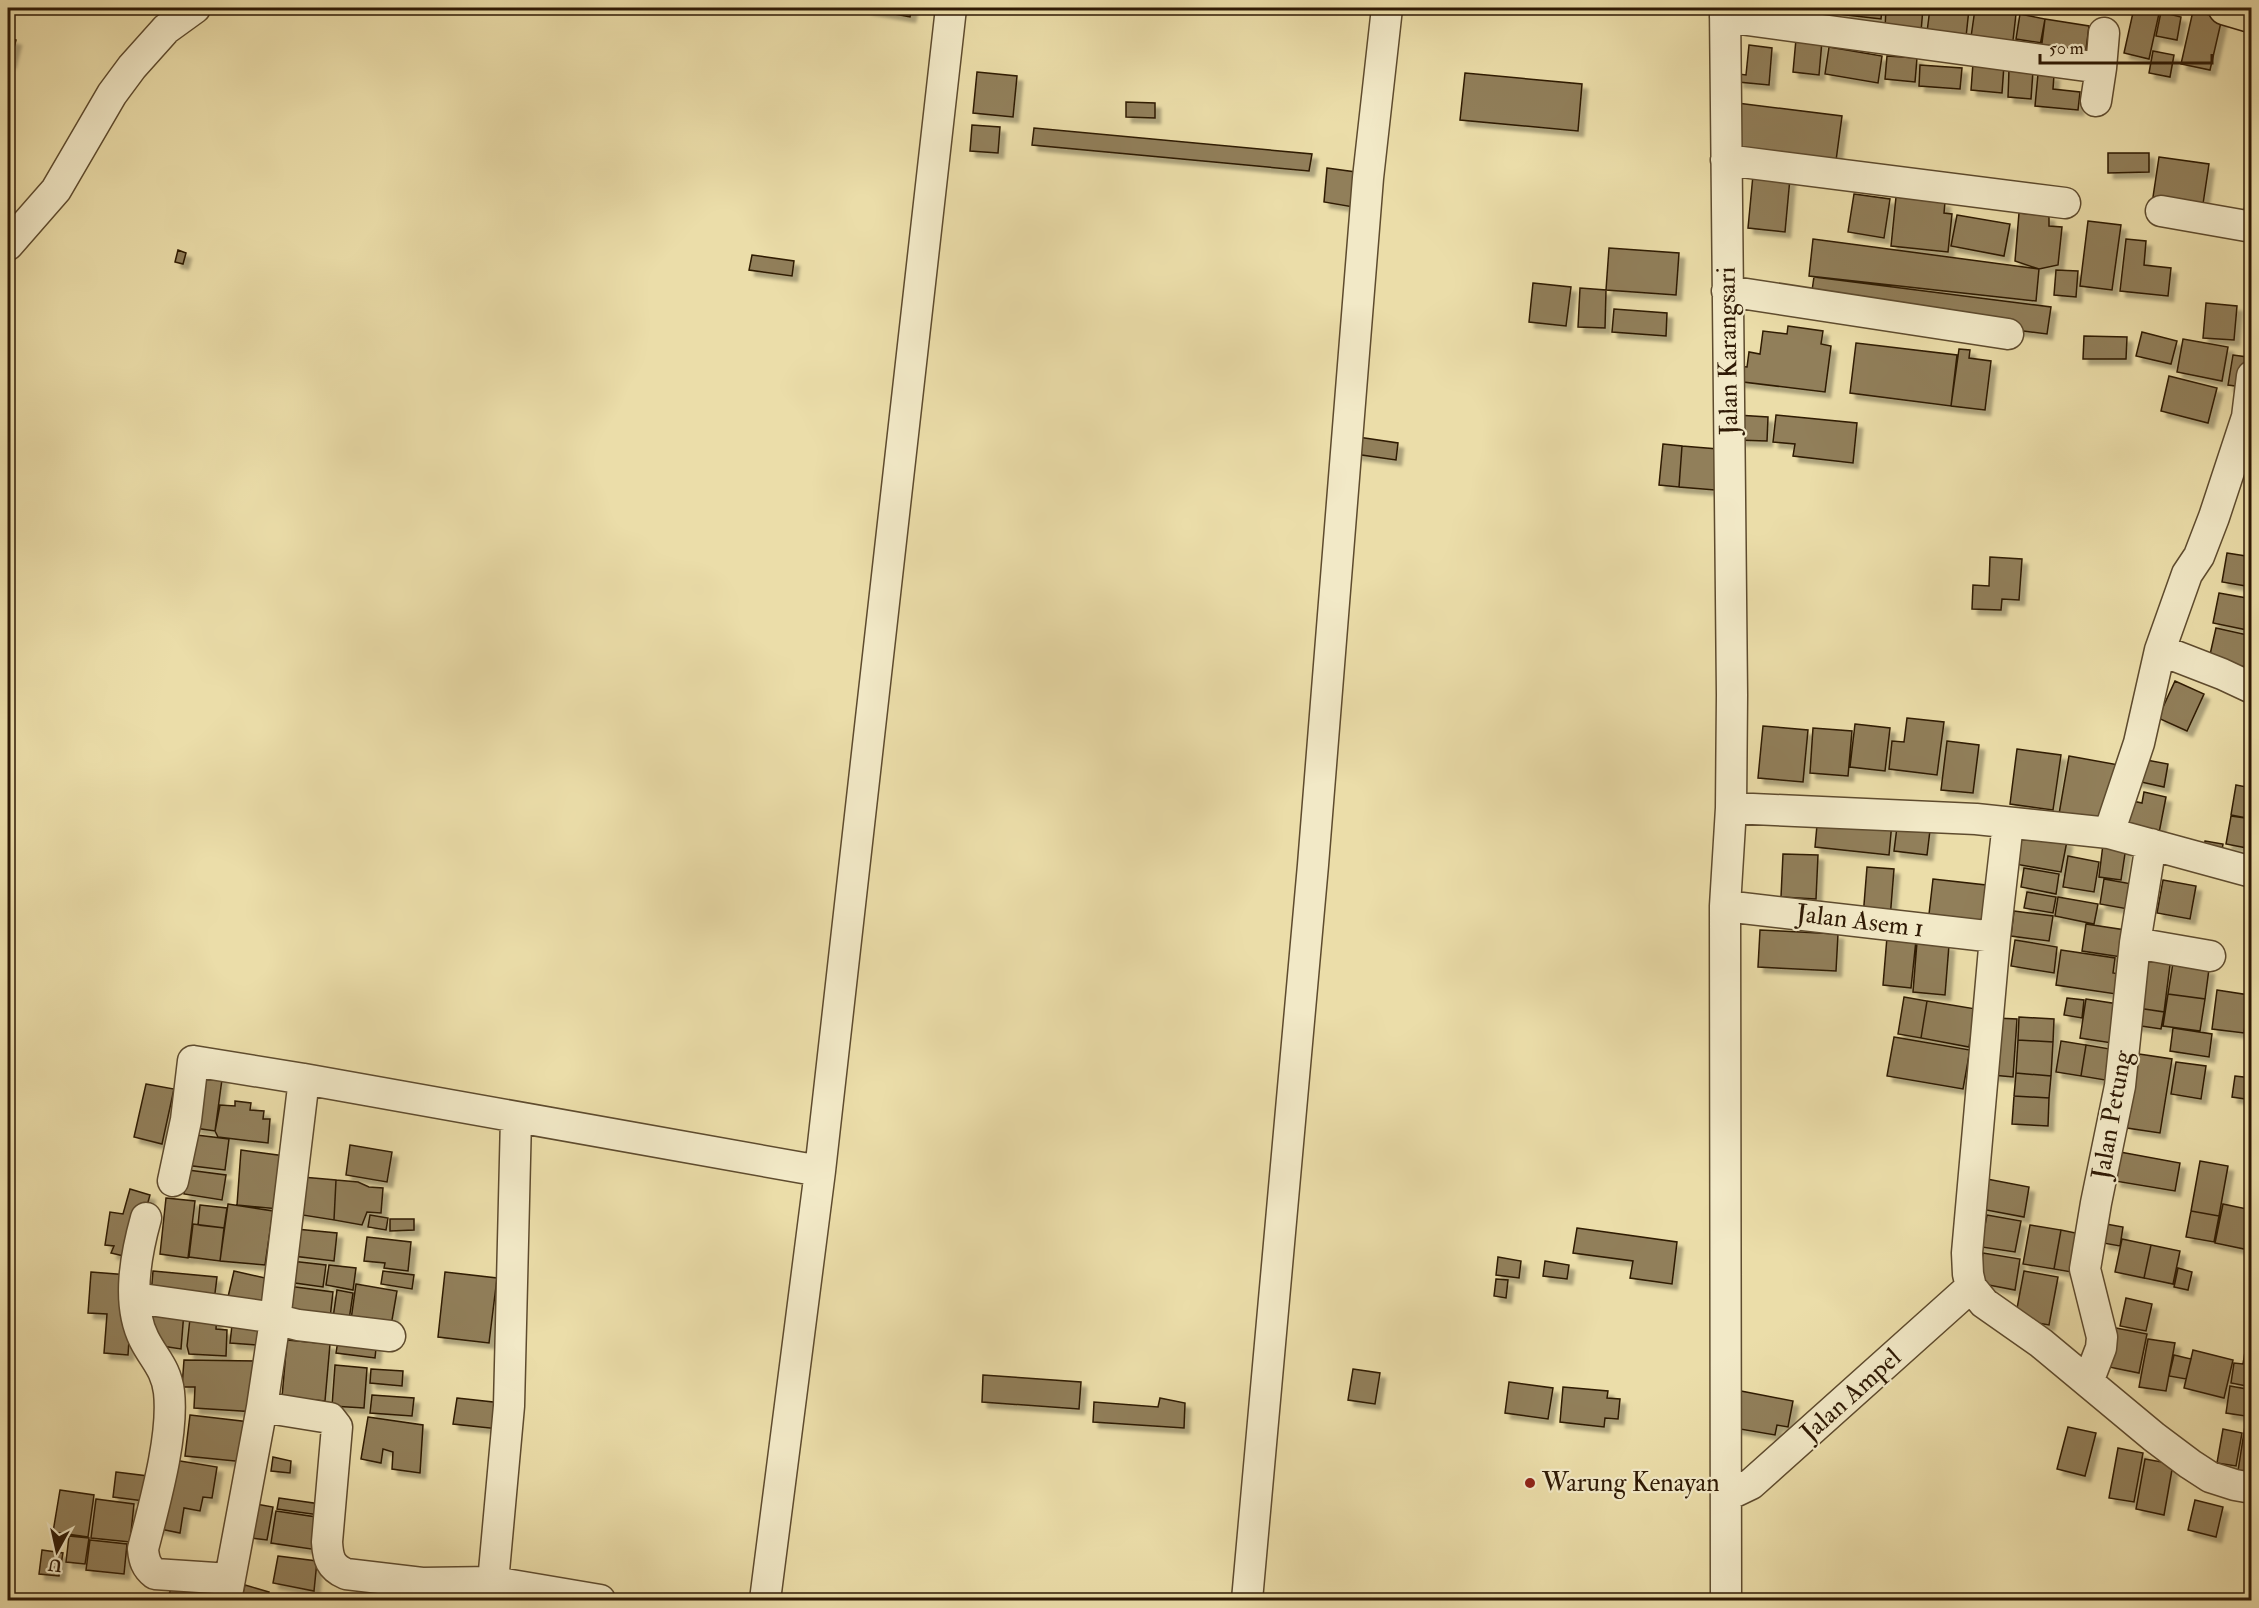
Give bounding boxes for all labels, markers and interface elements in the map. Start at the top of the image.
scale bar [2040,27,2212,65]
text: 50 m [2049,37,2084,60]
street label: Jalan Karangsari [1711,266,1745,437]
street label: Jalan Asem 1 [1793,897,1926,945]
street label: Jalan Petung [2085,1047,2139,1183]
street label: Jalan Ampel [1793,1341,1909,1450]
place label: Warung Kenayan [1541,1467,1720,1499]
marker: Warung Kenayan [1523,1476,1537,1490]
north arrow [27,1521,87,1581]
text: U [46,1554,63,1576]

